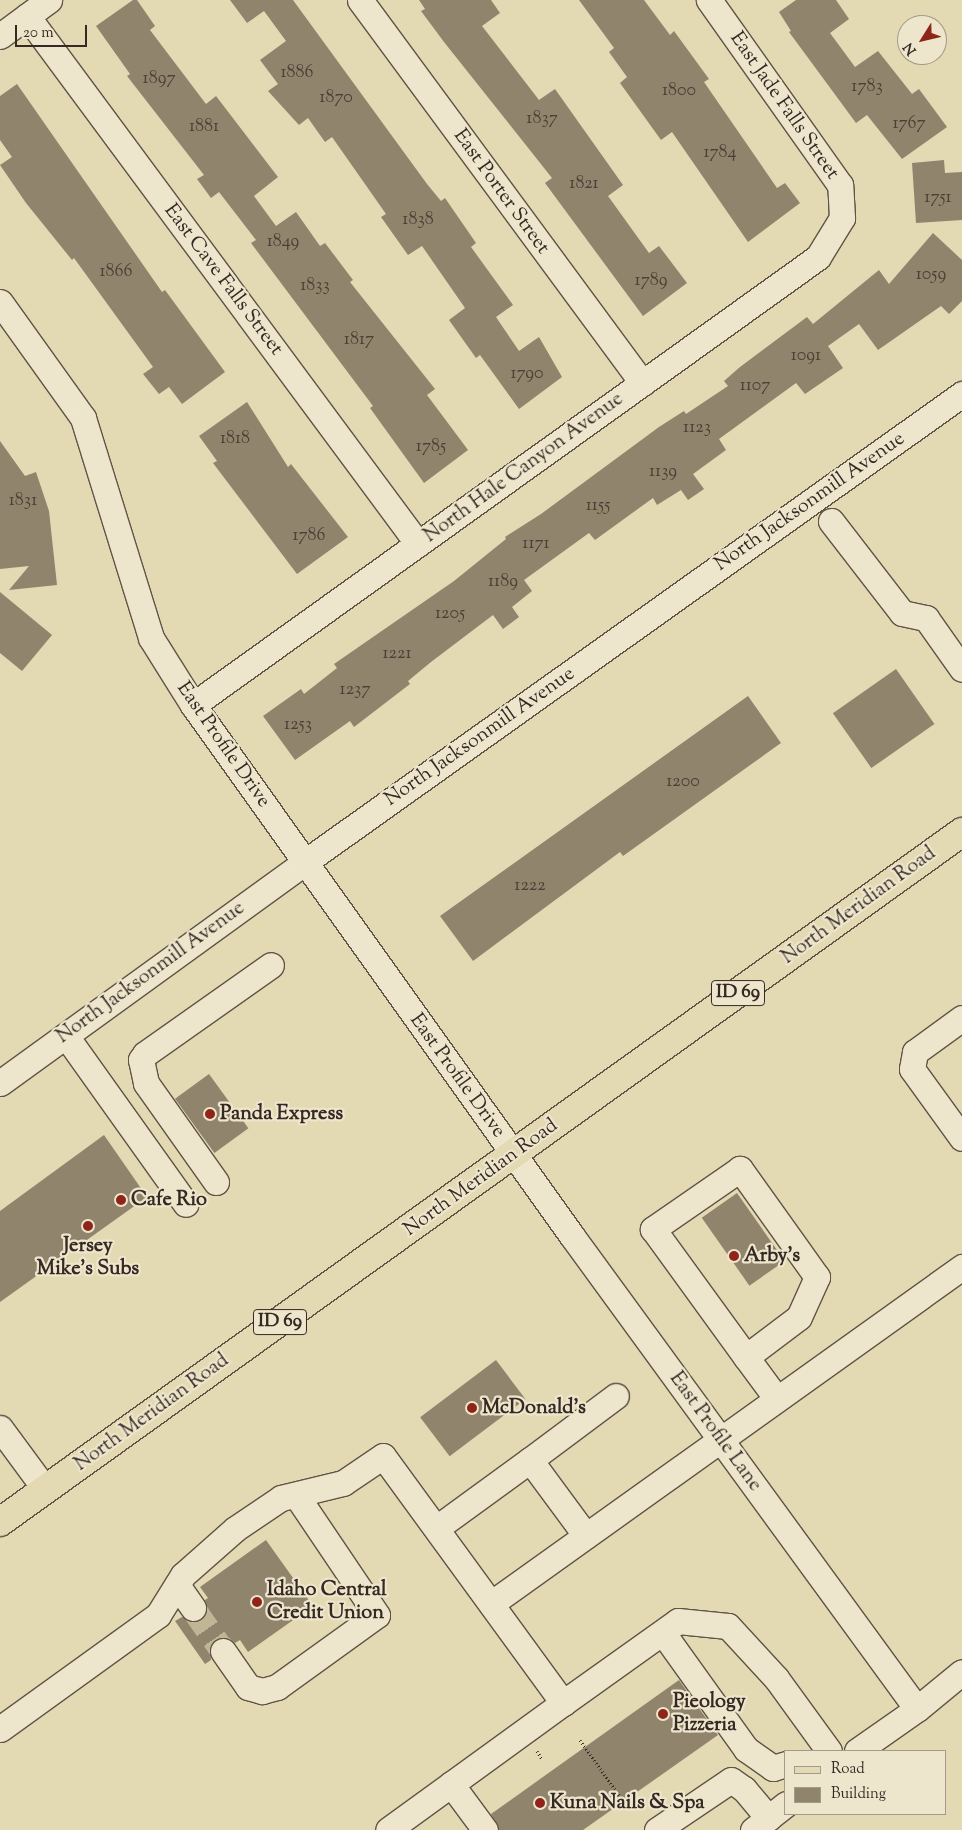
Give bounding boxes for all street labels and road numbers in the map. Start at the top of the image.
street label: East Jade Falls Street [724,28,844,184]
street label: East Porter Street [448,125,554,259]
street label: East Cave Falls Street [158,200,288,360]
street label: North Hale Canyon Avenue [420,388,628,548]
street label: North Jacksonmill Avenue [710,427,910,577]
street label: North Jacksonmill Avenue [380,662,580,812]
street label: East Profile Drive [171,678,275,812]
street label: North Meridian Road [777,842,941,970]
street label: North Jacksonmill Avenue [52,897,250,1049]
road number: ID 69 [710,976,766,1010]
street label: East Profile Drive [404,1009,510,1143]
street label: North Meridian Road [399,1114,563,1242]
road number: ID 69 [252,1305,308,1338]
street label: North Meridian Road [70,1349,234,1477]
street label: East Profile Lane [664,1368,766,1496]

